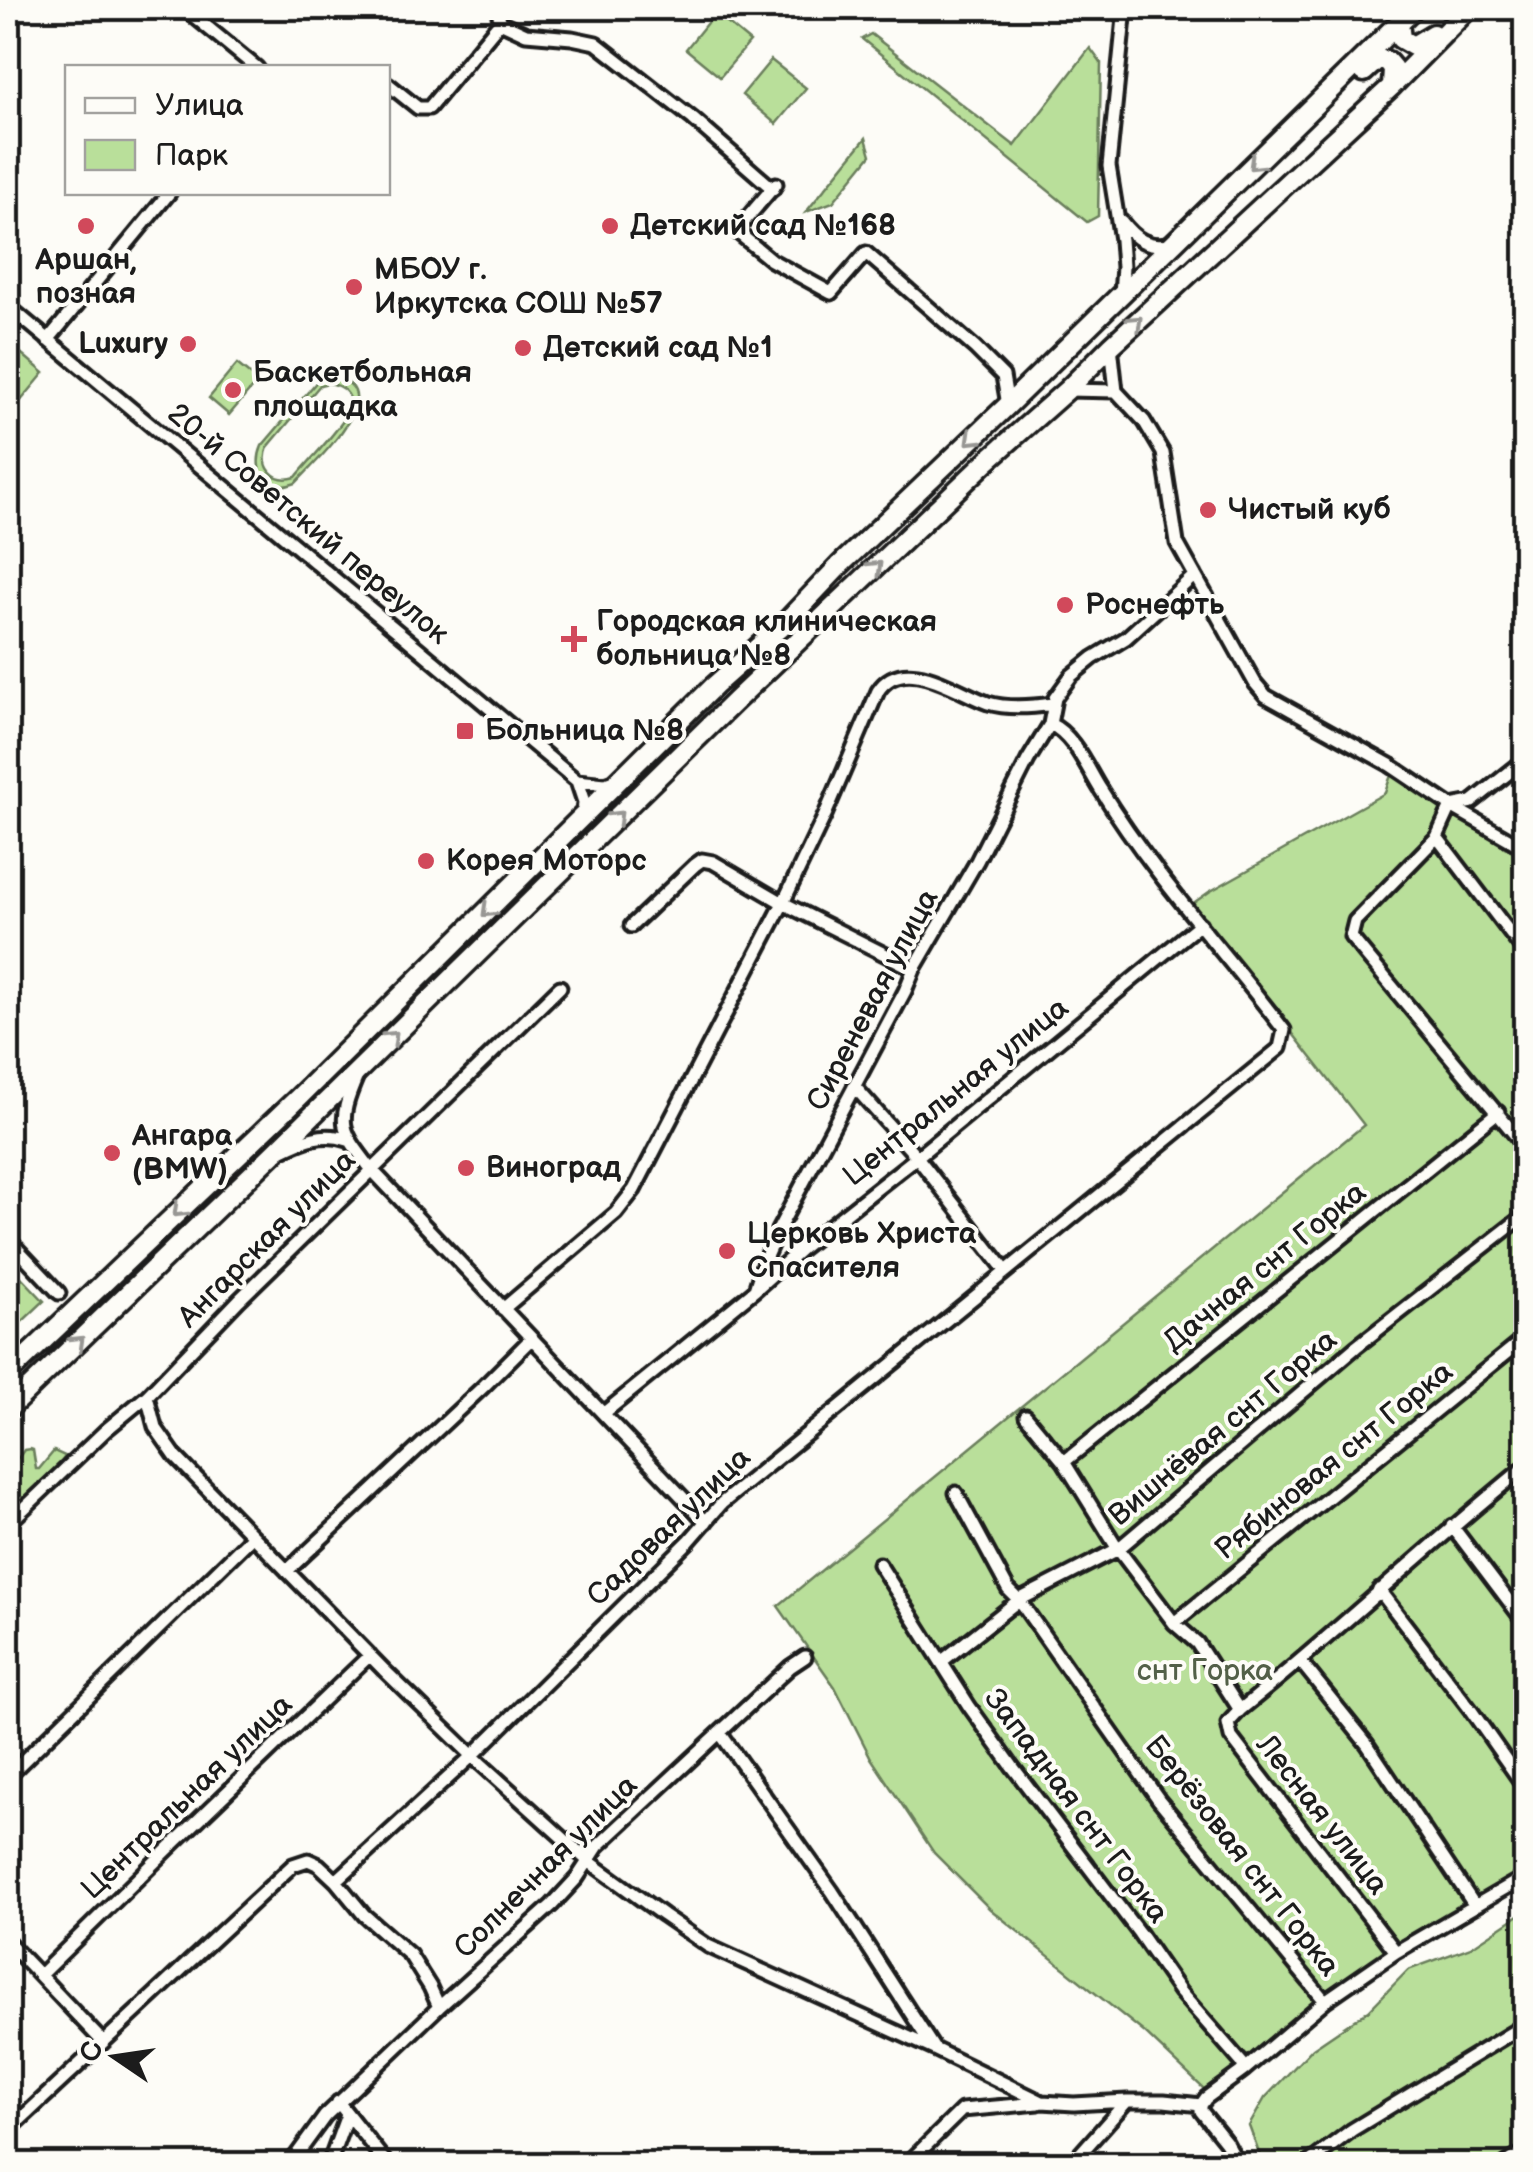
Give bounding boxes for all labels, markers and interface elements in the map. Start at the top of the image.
legend [65,65,390,195]
text: Улица [155,88,244,124]
text: Парк [155,138,228,174]
one-way arrow [1248,152,1266,170]
place label: Детский сад №168 [630,208,896,244]
marker: Аршан, позная [75,215,97,237]
marker: Детский сад №168 [599,215,621,237]
place label: Аршан, позная [34,242,137,312]
place label: МБОУ г. Иркутска СОШ №57 [374,252,663,322]
marker: МБОУ г. Иркутска СОШ №57 [343,276,365,298]
one-way arrow [1125,316,1143,334]
place label: Luxury [78,326,168,362]
place label: Детский сад №1 [543,330,773,366]
marker: Luxury [177,333,199,355]
marker: Детский сад №1 [512,337,534,359]
place label: Баскетбольная площадка [253,355,472,425]
marker: Баскетбольная площадка [222,379,244,401]
street label: 20-й Советский переулок [160,396,456,652]
one-way arrow [965,428,983,446]
place label: Чистый куб [1228,492,1391,528]
marker: Чистый куб [1197,499,1219,521]
one-way arrow [864,561,883,579]
place label: Роснефть [1085,587,1225,623]
marker: Роснефть [1054,594,1076,616]
place label: Городская клиническая больница №8 [596,604,937,674]
marker: Городская клиническая больница №8 [561,626,587,652]
place label: Больница №8 [485,713,684,749]
marker: Больница №8 [454,720,476,742]
one-way arrow [605,811,623,829]
place label: Корея Моторс [446,843,647,879]
marker: Корея Моторс [415,850,437,872]
street label: Сиреневая улица [799,883,947,1117]
one-way arrow [481,900,499,918]
street label: Центральная улица [836,990,1076,1194]
one-way arrow [381,1031,399,1049]
place label: Ангара (BMW) [131,1118,233,1188]
marker: Ангара (BMW) [101,1142,123,1164]
street label: Ангарская улица [170,1142,364,1336]
place label: Виноград [486,1150,621,1186]
marker: Виноград [455,1157,477,1179]
street label: Дачная снт Горка [1157,1174,1374,1360]
one-way arrow [172,1199,191,1217]
place label: Церковь Христа Спасителя [747,1216,977,1286]
marker: Церковь Христа Спасителя [716,1240,738,1262]
street label: Вишнёвая снт Горка [1102,1322,1345,1534]
one-way arrow [66,1336,84,1354]
street label: Рябиновая снт Горка [1208,1354,1460,1568]
street label: Садовая улица [580,1440,758,1614]
park label: снт Горка [1137,1653,1273,1689]
street label: Западная снт Горка [976,1682,1176,1931]
street label: Центральная улица [74,1687,300,1907]
street label: Лесная улица [1248,1727,1396,1902]
street label: Берёзовая снт Горка [1137,1729,1347,1984]
street label: Солнечная улица [447,1768,645,1966]
north arrow [65,2007,165,2107]
text: С [74,2038,110,2065]

